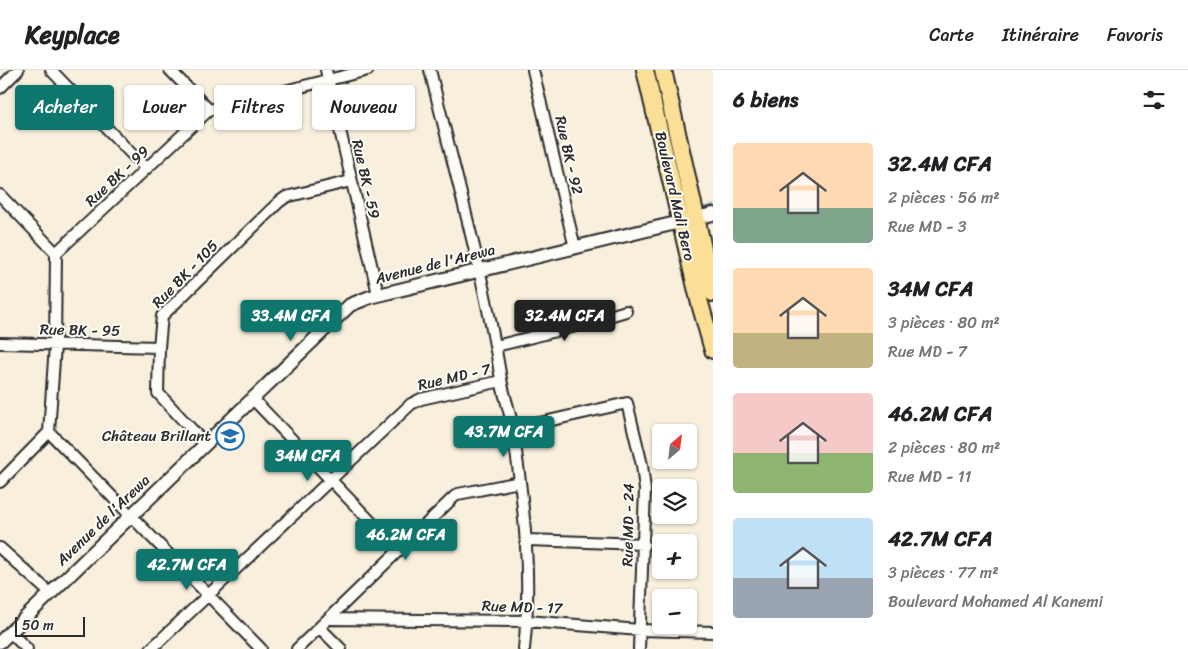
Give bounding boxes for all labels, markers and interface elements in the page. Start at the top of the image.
text: Keyplace [25,14,120,56]
text: Carte [929,19,974,51]
text: Itinéraire [1002,19,1079,51]
text: Favoris [1107,19,1163,51]
text: 6 biens [733,81,798,119]
chip: Acheter [15,85,114,130]
chip: Louer [124,85,204,130]
chip: Filtres [214,85,302,130]
chip: Nouveau [312,85,415,130]
icon: filters [1140,86,1168,114]
street label: Rue BK - 92 [547,113,591,197]
street label: Boulevard Mali Bero [647,129,703,264]
street label: Rue BK - 59 [344,137,388,221]
street label: Rue BK - 99 [79,139,155,213]
text: 32.4M CFA [888,145,992,183]
icon: home [773,163,833,223]
text: 2 pièces · 56 m² [888,183,999,212]
text: Rue MD - 3 [888,212,966,241]
street label: Rue BK - 105 [145,234,225,314]
street label: Avenue de l'Arewa [371,236,498,292]
text: 34M CFA [888,270,974,308]
icon: home [773,288,833,348]
pin: 33.4M CFA [234,300,348,342]
pin: 32.4M CFA [508,300,622,342]
text: 33.4M CFA [252,301,330,330]
text: 32.4M CFA [525,301,605,330]
text: 3 pièces · 80 m² [888,308,1000,337]
street label: Rue BK - 95 [40,316,120,344]
text: Rue MD - 7 [888,337,967,366]
street label: Rue MD - 7 [415,356,494,398]
text: 46.2M CFA [888,395,992,433]
icon: home [773,413,833,473]
pin: 43.7M CFA [447,416,561,458]
text: 43.7M CFA [464,417,544,446]
school or university icon: Château Brillant [215,421,245,451]
place label: Château Brillant [102,423,211,449]
north arrow [652,424,698,469]
map controls [652,424,697,634]
text: 2 pièces · 80 m² [888,433,1000,462]
pin: 34M CFA [262,440,354,482]
text: 34M CFA [275,441,341,470]
text: Rue MD - 11 [888,462,971,491]
street label: Avenue de l'Arewa [49,468,157,573]
button: layers [652,479,697,524]
street label: Rue MD - 24 [614,483,642,567]
pin: 46.2M CFA [349,518,463,561]
text: 46.2M CFA [366,520,446,549]
text: 42.7M CFA [888,520,993,558]
button: + [652,534,697,579]
icon: home [773,538,833,598]
pin: 42.7M CFA [130,548,244,591]
text: 42.7M CFA [147,550,227,579]
text: 3 pièces · 77 m² [888,558,998,587]
text: Boulevard Mohamed Al Kanemi [888,587,1103,616]
button: − [652,589,697,634]
street label: Rue MD - 17 [481,593,564,621]
text: 50 m [22,613,54,638]
scale bar [15,614,85,637]

